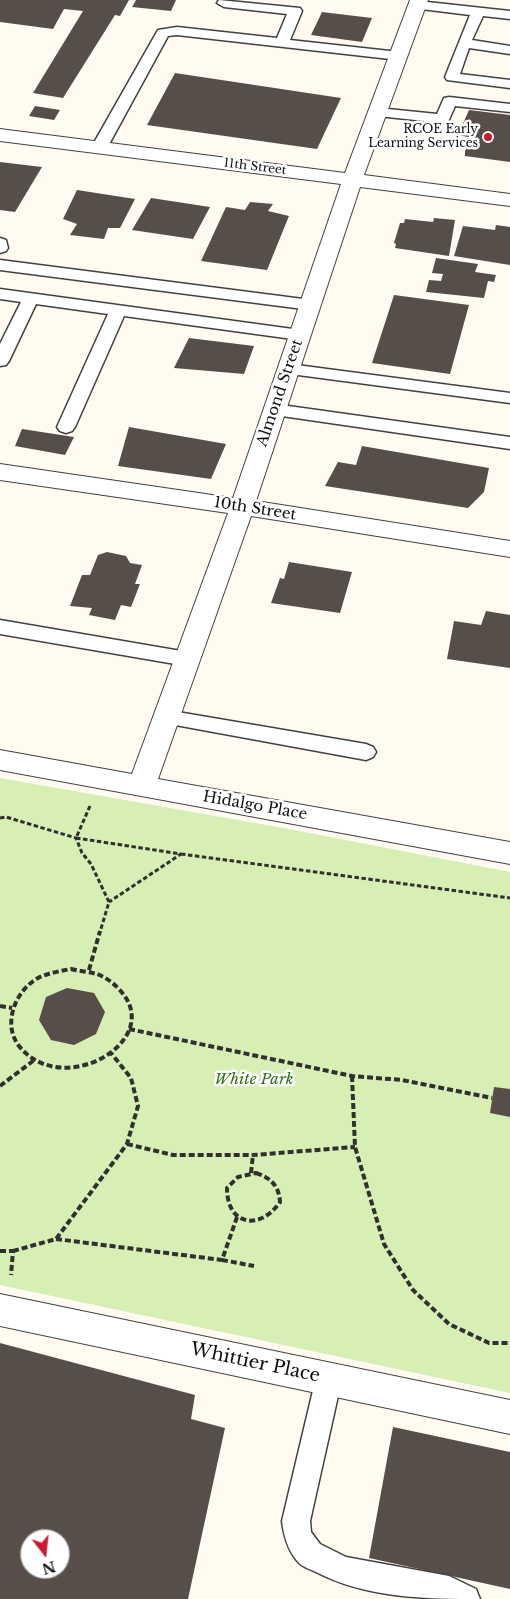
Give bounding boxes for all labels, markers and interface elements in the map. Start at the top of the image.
place label: RCOE Early Learning Services [368,123,478,151]
marker: RCOE Early Learning Services [482,131,494,143]
street label: 11th Street [223,156,287,178]
street label: Almond Street [253,337,307,449]
street label: 10th Street [213,494,297,524]
street label: Hidalgo Place [202,788,308,824]
park label: White Park [215,1071,293,1089]
street label: Whittier Place [188,1339,322,1387]
north arrow [20,1529,70,1579]
text: N [40,1557,58,1578]

